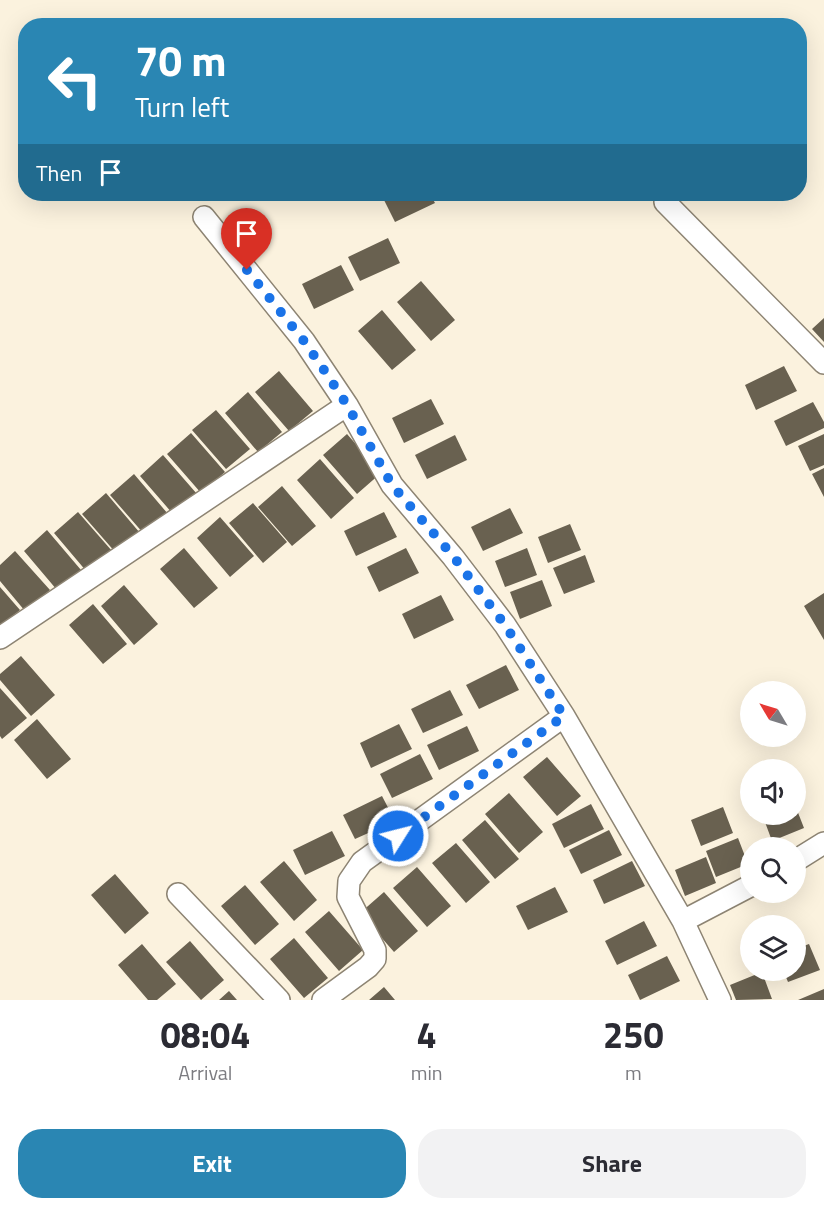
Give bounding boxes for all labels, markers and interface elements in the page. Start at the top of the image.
text: 70 m [135,28,227,92]
icon: left [36,42,114,120]
text: Turn left [135,86,229,127]
text: Then [36,156,82,190]
icon: arrive [94,156,127,189]
pin [221,208,272,270]
icon: arrive [230,217,263,250]
north arrow [740,681,806,747]
map controls [740,681,806,981]
button: sound [740,759,806,825]
position arrow [366,804,430,868]
button: search [740,837,806,903]
button: layers [740,915,806,981]
text: 08:04 [160,1007,250,1062]
text: 4 [417,1007,437,1062]
text: 250 [603,1007,664,1062]
text: Arrival [178,1057,233,1088]
text: min [411,1057,443,1088]
text: m [625,1057,642,1088]
button: Exit [18,1129,406,1198]
button: Share [418,1129,806,1198]

